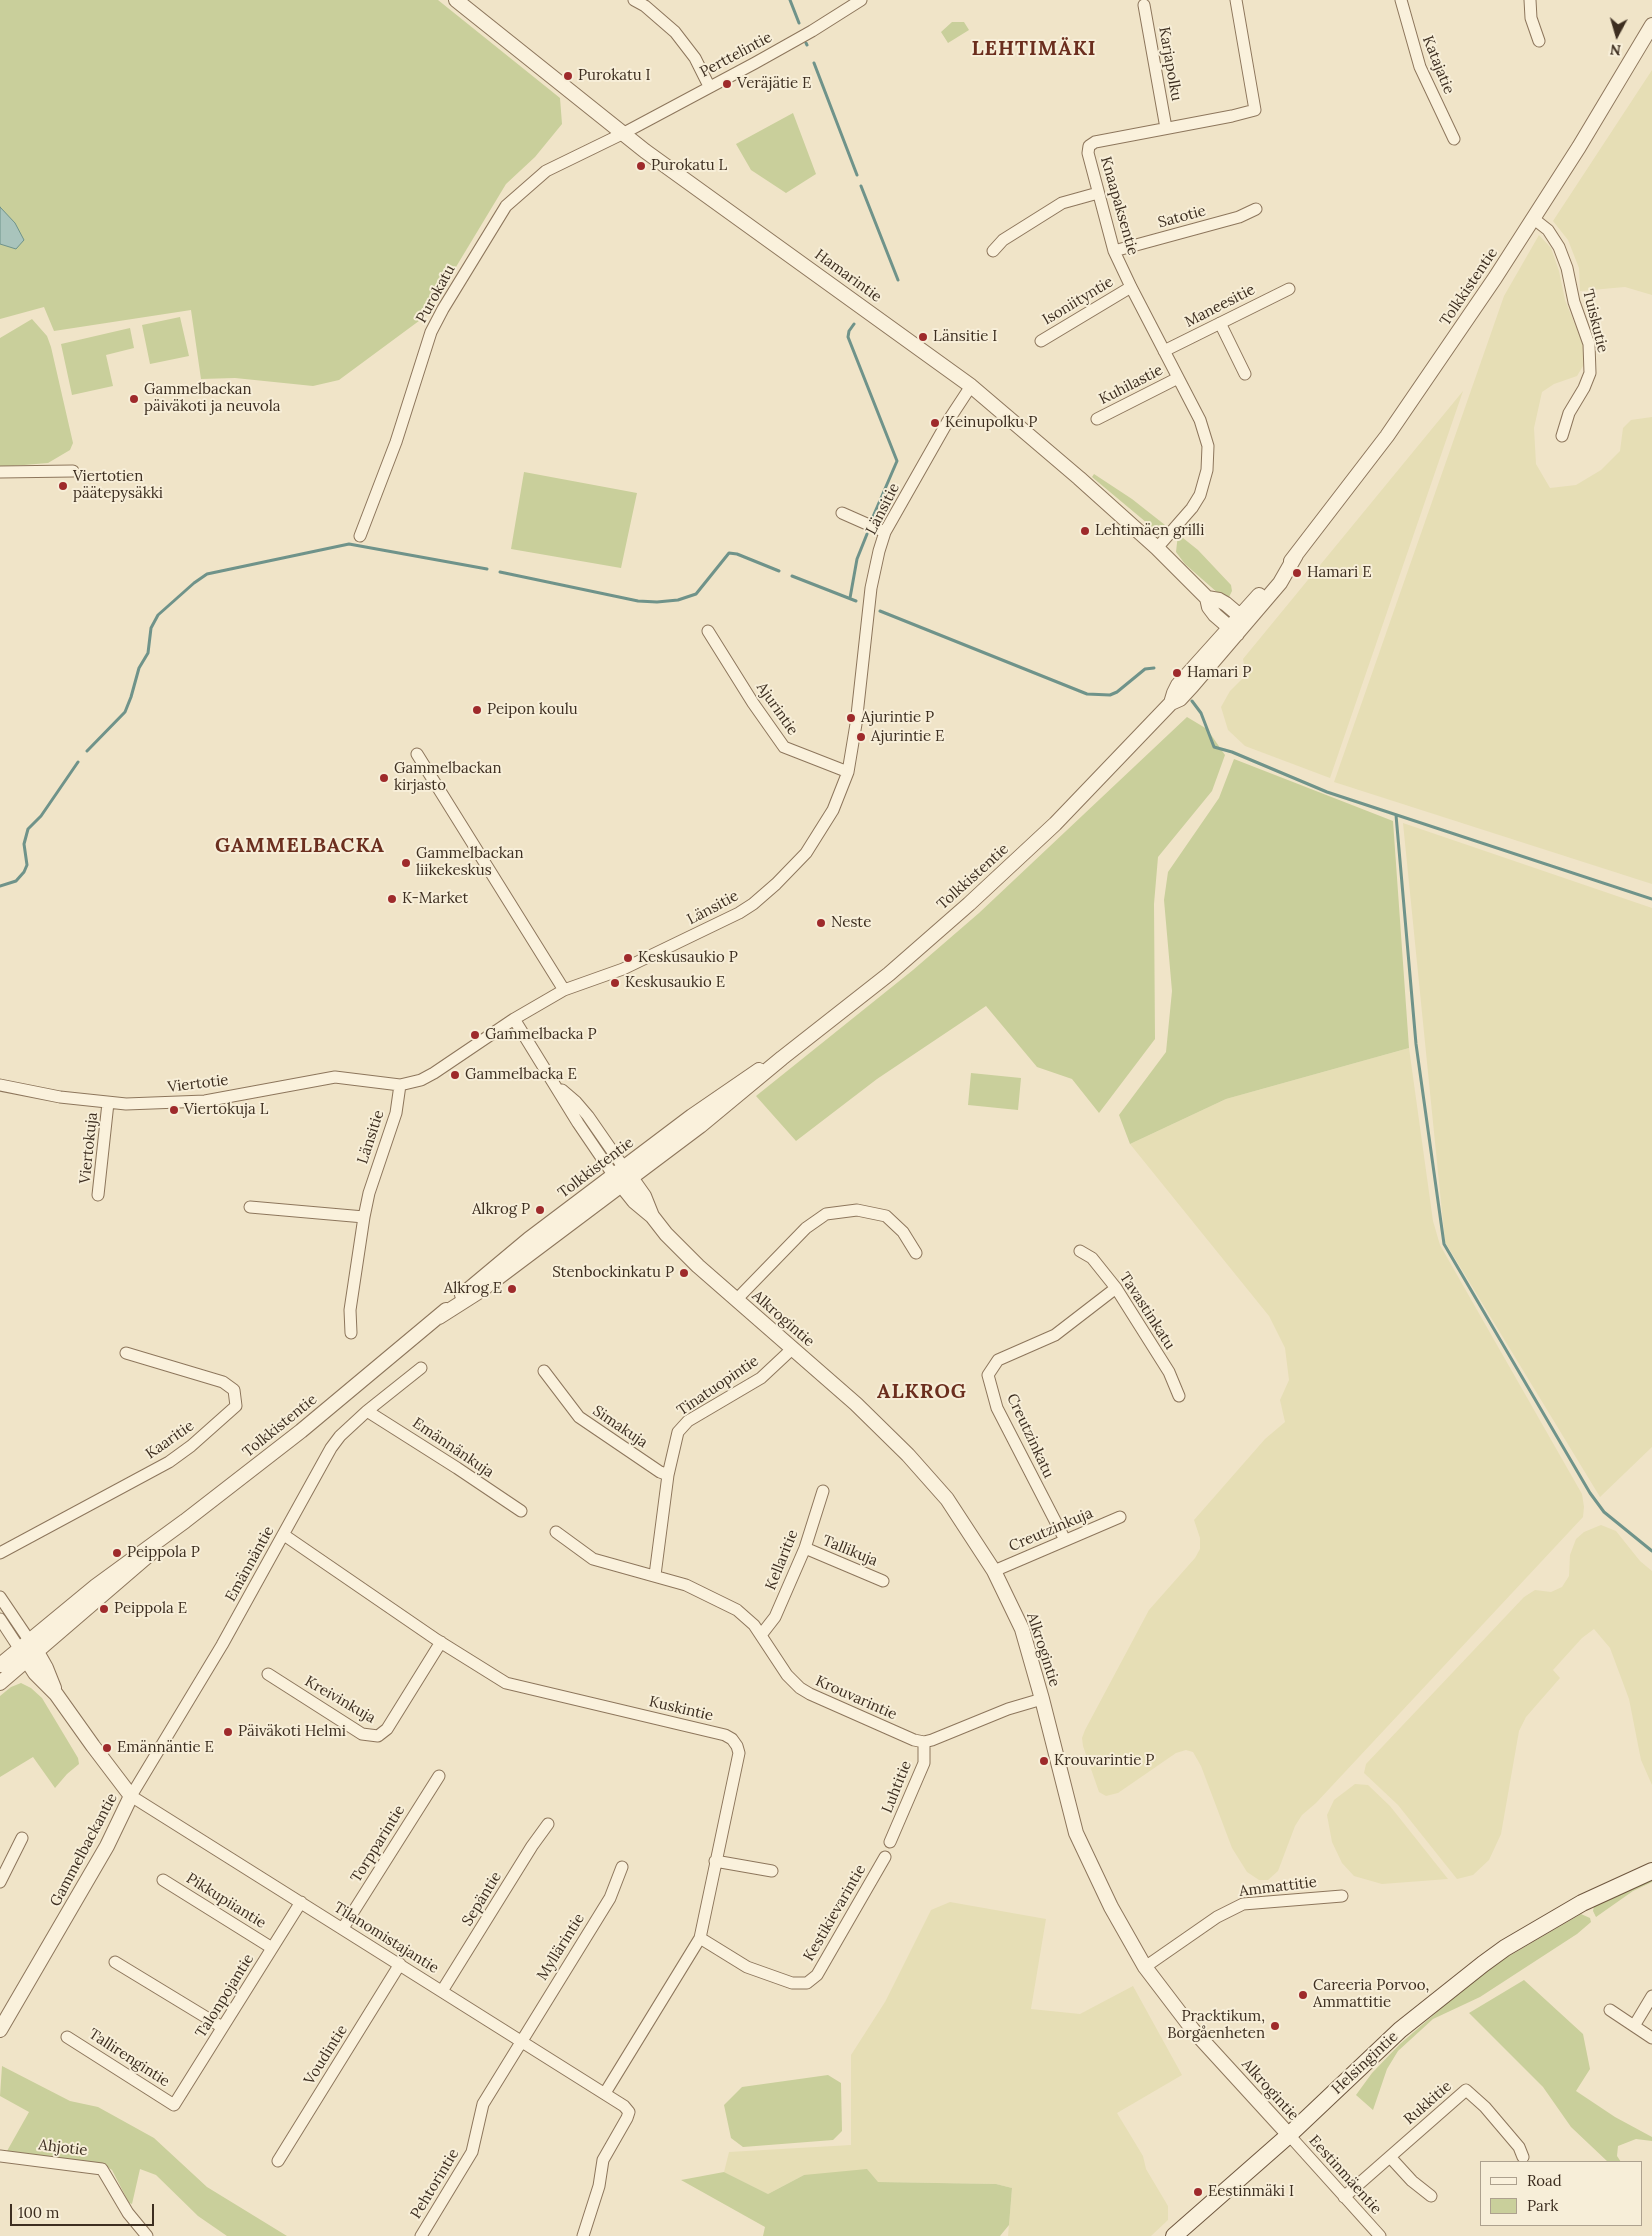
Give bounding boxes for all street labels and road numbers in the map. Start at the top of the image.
street label: Karjapolku [1155,26,1185,102]
street label: Perttelintie [697,29,775,81]
street label: Katajatie [1418,33,1458,97]
street label: Knaapaksentie [1096,155,1142,257]
street label: Satotie [1156,202,1208,232]
street label: Tolkkistentie [1436,245,1502,329]
street label: Hamarintie [811,246,885,306]
street label: Purokatu [413,262,459,326]
street label: Isoniityntie [1039,273,1117,329]
street label: Maneesitie [1182,281,1258,331]
street label: Tuiskutie [1578,287,1612,355]
street label: Kuhilastie [1096,361,1166,409]
street label: Länsitie [862,480,904,538]
street label: Ajurintie [752,679,802,739]
street label: Tolkkistentie [934,840,1012,914]
street label: Länsitie [684,887,742,929]
street label: Viertotie [167,1071,229,1097]
street label: Länsitie [354,1108,388,1166]
street label: Viertokuja [76,1111,102,1185]
street label: Tolkkistentie [555,1134,637,1202]
street label: Tavastinkatu [1115,1269,1179,1353]
street label: Alkrogintie [748,1287,818,1351]
street label: Tinatuopintie [674,1352,762,1420]
street label: Tolkkistentie [239,1391,321,1461]
street label: Creutzinkatu [1003,1391,1057,1481]
street label: Simakuja [589,1402,651,1452]
street label: Emännänkuja [409,1414,497,1482]
street label: Kaaritie [142,1417,198,1463]
street label: Creutzinkuja [1006,1504,1096,1556]
street label: Emännäntie [222,1523,278,1605]
street label: Kellaritie [762,1527,802,1593]
street label: Tallikuja [820,1532,880,1570]
street label: Alkrogintie [1023,1611,1063,1689]
street label: Krouvarintie [812,1672,900,1724]
street label: Kreivinkuja [301,1673,379,1727]
street label: Kuskintie [647,1693,715,1725]
street label: Luhtitie [878,1758,916,1816]
street label: Gammelbackantie [47,1790,121,1910]
street label: Torpparintie [347,1802,409,1886]
street label: Kestikievarintie [800,1862,870,1964]
street label: Pikkupiiantie [183,1869,269,1933]
street label: Sepäntie [458,1869,506,1929]
street label: Ammattitie [1238,1873,1318,1901]
street label: Tilanomistajantie [330,1898,442,1978]
street label: Myllärintie [533,1910,589,1984]
street label: Talonpojantie [192,1951,258,2041]
street label: Voudintie [301,2022,351,2088]
street label: Tallirengintie [85,2025,173,2091]
street label: Helsingintie [1328,2028,1402,2098]
street label: Alkrogintie [1238,2055,1302,2125]
street label: Rukkitie [1401,2077,1455,2129]
street label: Eestinmäentie [1305,2132,1385,2218]
street label: Ahjotie [38,2136,88,2160]
street label: Pehtorintie [407,2146,463,2222]

